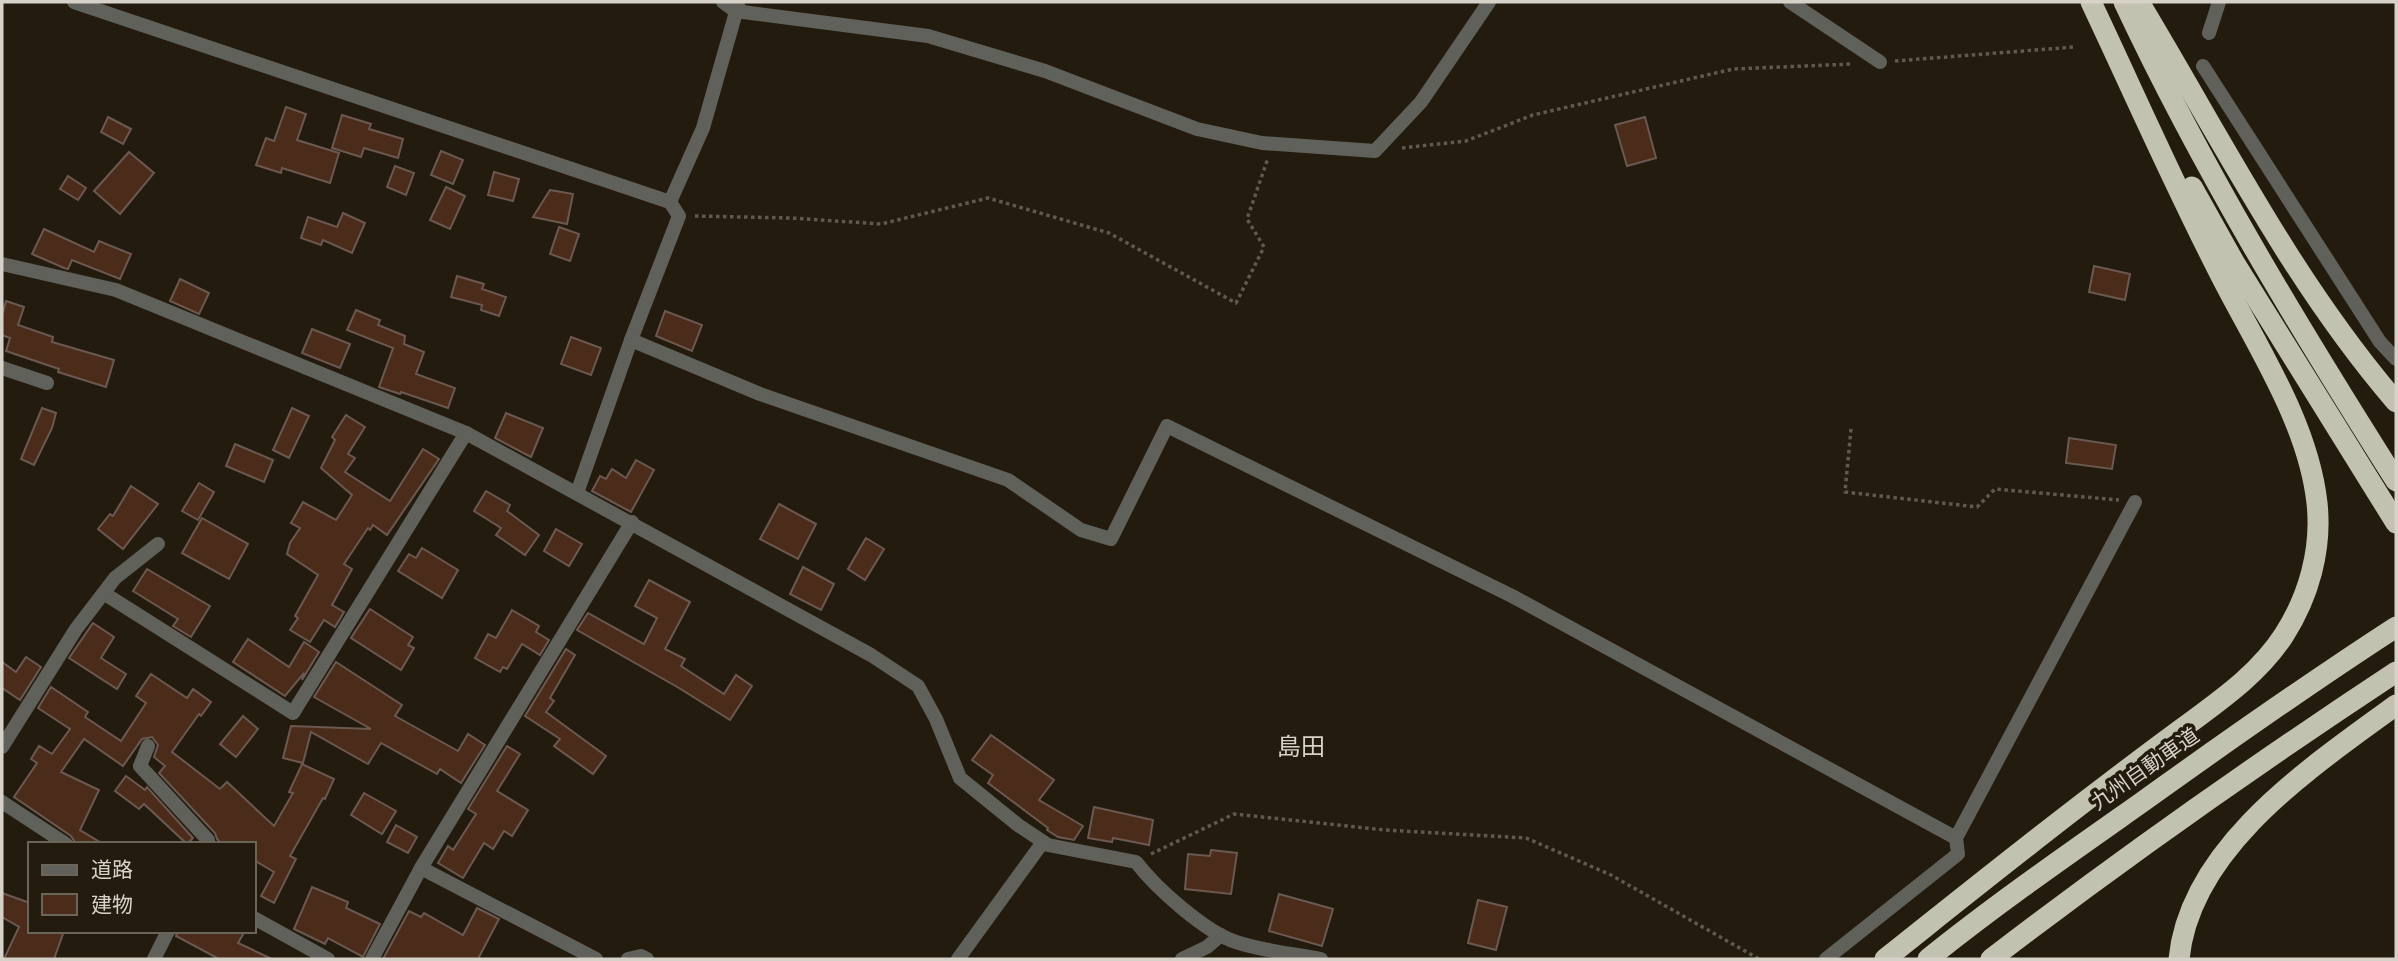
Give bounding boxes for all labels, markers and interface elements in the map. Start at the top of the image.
street label: 九州自動車道 [2085,721,2204,816]
district label: 島田 [1277,729,1325,762]
legend [28,842,256,933]
text: 道路 [91,855,133,883]
text: 建物 [91,890,133,918]

